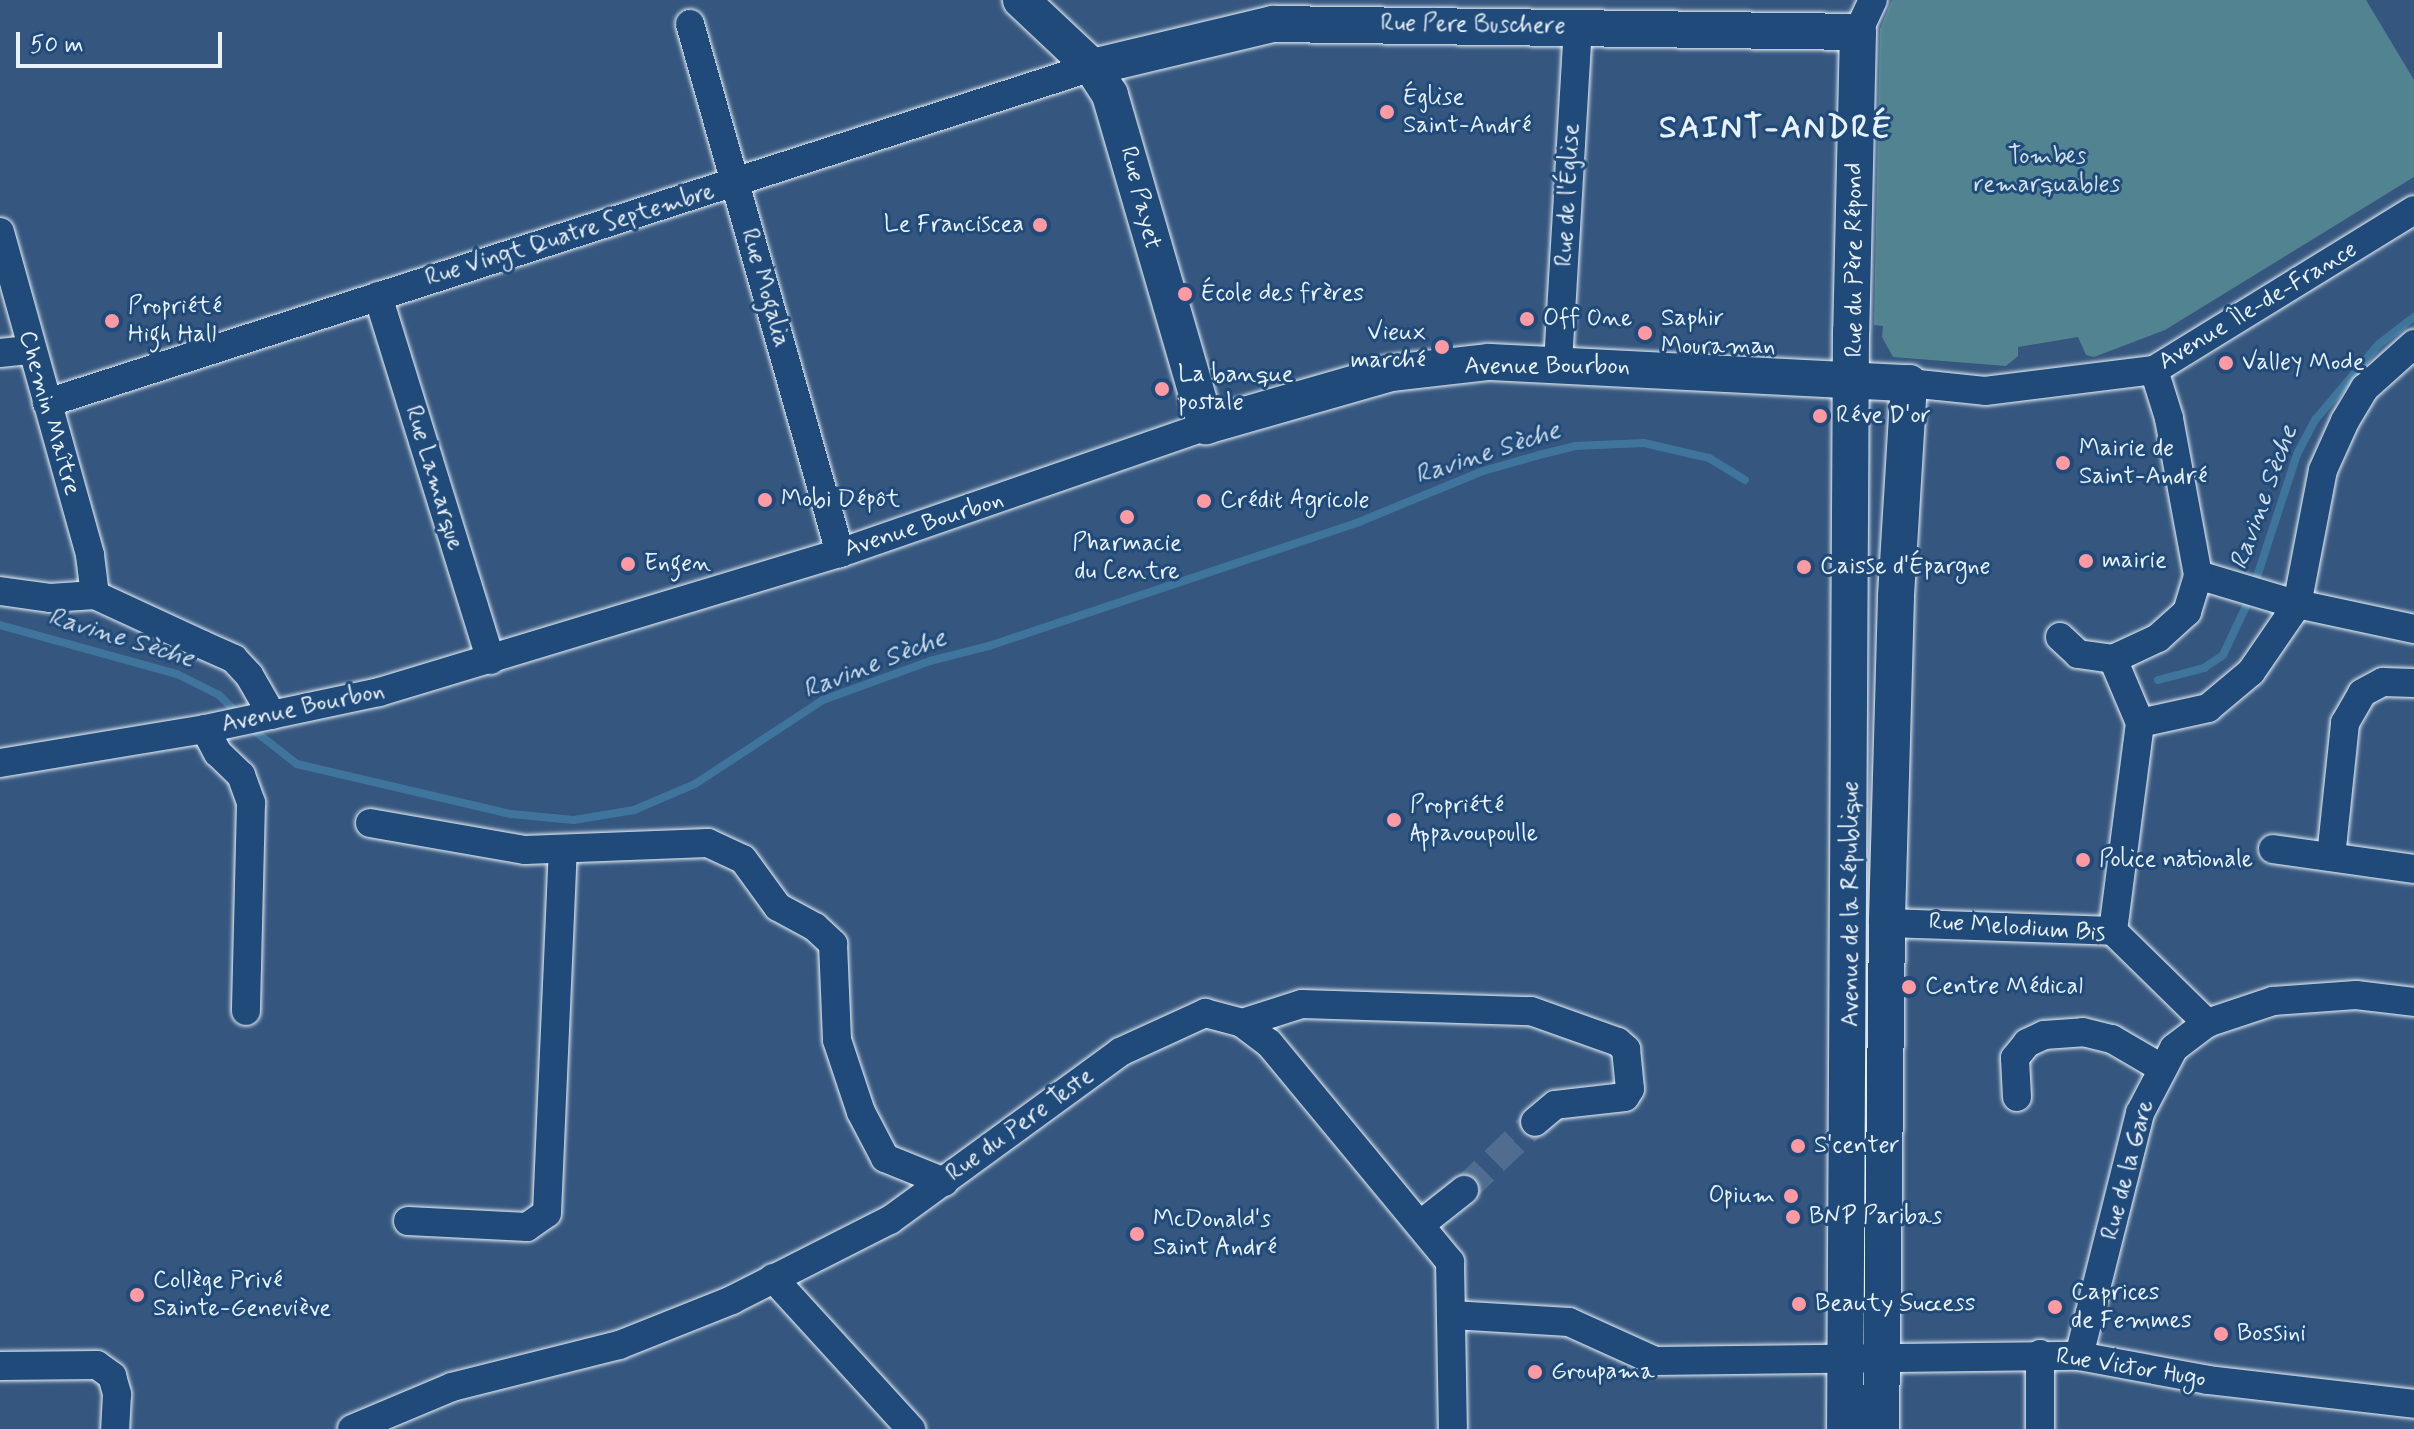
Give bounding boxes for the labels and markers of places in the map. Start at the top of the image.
place label: Église Saint-André [1403,84,1531,140]
marker: Église Saint-André [1378,103,1396,121]
place label: Le Franciscea [879,211,1024,239]
marker: Le Franciscea [1031,216,1049,234]
place label: École des frères [1201,280,1362,308]
marker: École des frères [1176,285,1194,303]
place label: Propriété High Hall [128,293,222,349]
place label: Off One [1543,305,1626,333]
place label: Saphir Mouraman [1661,305,1775,361]
marker: Off One [1518,310,1536,328]
marker: Propriété High Hall [103,312,121,330]
place label: Vieux marché [1350,319,1426,375]
marker: Saphir Mouraman [1636,324,1654,342]
marker: Vieux marché [1433,338,1451,356]
place label: Valley Mode [2242,349,2363,377]
marker: Valley Mode [2217,354,2235,372]
place label: La banque postale [1178,361,1283,417]
marker: La banque postale [1153,380,1171,398]
place label: Réve D'or [1836,402,1932,430]
marker: Réve D'or [1811,407,1829,425]
place label: Mairie de Saint-André [2079,435,2207,491]
marker: Mairie de Saint-André [2054,454,2072,472]
place label: Mobi Dépôt [781,486,899,514]
place label: Crédit Agricole [1220,487,1368,515]
marker: Mobi Dépôt [756,491,774,509]
marker: Crédit Agricole [1195,492,1213,510]
marker: Pharmacie du Centre [1118,508,1136,526]
place label: Pharmacie du Centre [1072,530,1182,586]
place label: mairie [2102,547,2167,575]
place label: Engen [644,550,711,578]
marker: mairie [2077,552,2095,570]
place label: Caisse d'Épargne [1820,553,1990,581]
marker: Engen [619,555,637,573]
marker: Caisse d'Épargne [1795,558,1813,576]
place label: Propriété Appavoupoulle [1410,792,1538,848]
marker: Propriété Appavoupoulle [1385,811,1403,829]
place label: Police nationale [2099,846,2253,874]
marker: Police nationale [2074,851,2092,869]
place label: Centre Médical [1925,973,2082,1001]
marker: Centre Médical [1900,978,1918,996]
place label: S'center [1814,1132,1900,1160]
marker: S'center [1789,1137,1807,1155]
place label: Opium [1708,1182,1775,1210]
marker: Opium [1782,1187,1800,1205]
place label: BNP Paribas [1809,1203,1942,1231]
place label: McDonald's Saint André [1153,1206,1277,1262]
marker: BNP Paribas [1784,1208,1802,1226]
marker: McDonald's Saint André [1128,1225,1146,1243]
place label: Collège Privé Sainte-Geneviève [153,1267,331,1323]
place label: Caprices de Femmes [2071,1279,2194,1335]
marker: Collège Privé Sainte-Geneviève [128,1286,146,1304]
place label: Beauty Success [1815,1290,1975,1318]
marker: Beauty Success [1790,1295,1808,1313]
marker: Caprices de Femmes [2046,1298,2064,1316]
place label: Bossini [2237,1320,2306,1348]
marker: Bossini [2212,1325,2230,1343]
place label: Groupama [1551,1358,1655,1386]
marker: Groupama [1526,1363,1544,1381]

